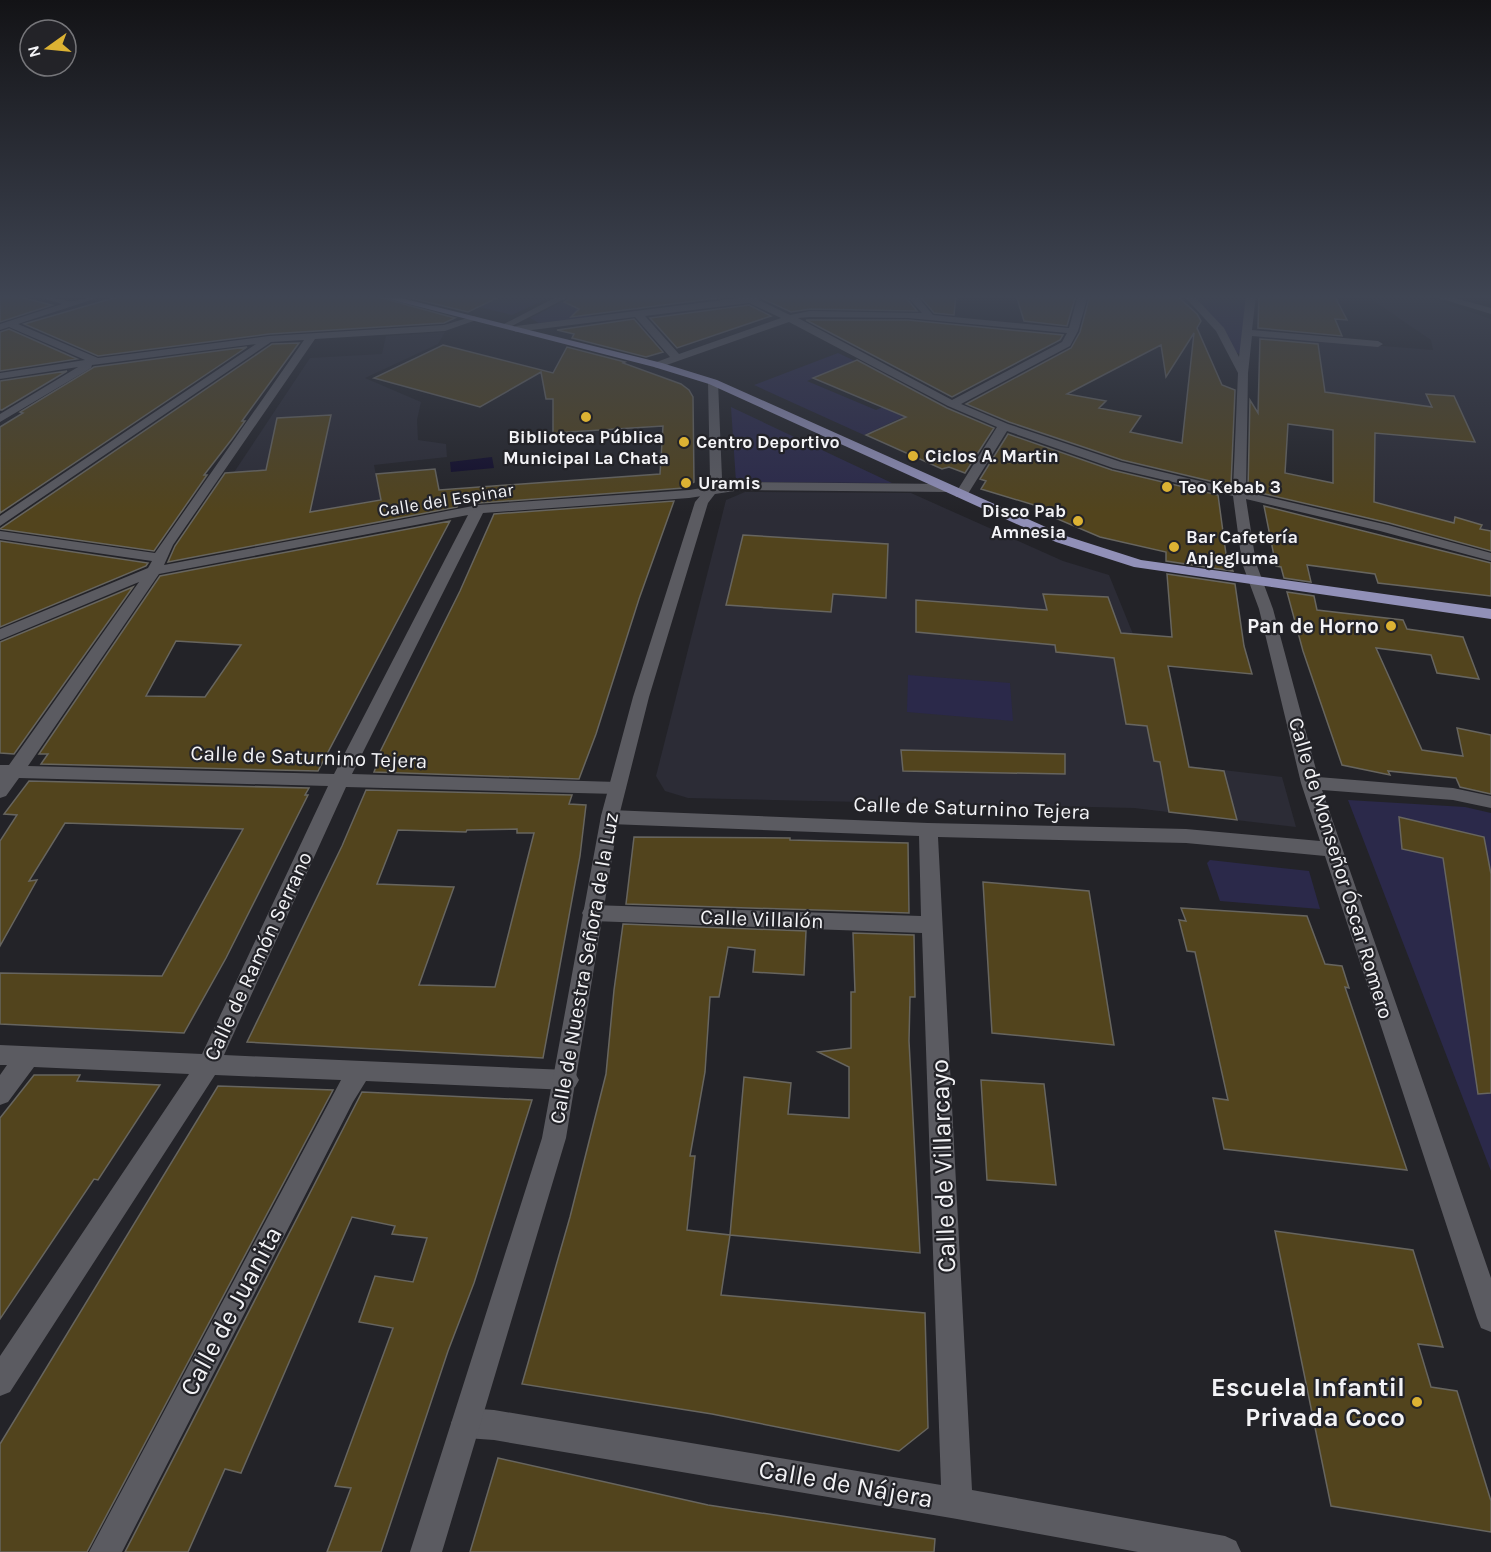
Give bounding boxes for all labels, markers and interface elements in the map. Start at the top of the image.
north arrow [18,18,78,78]
text: N [23,44,45,60]
marker: Biblioteca Pública Municipal La Chata [579,410,593,424]
place label: Biblioteca Pública Municipal La Chata [503,426,669,469]
place label: Centro Deportivo [696,431,840,453]
marker: Centro Deportivo [677,435,691,449]
place label: Ciclos A. Martin [925,445,1059,467]
marker: Ciclos A. Martin [906,449,920,463]
place label: Uramis [698,472,761,494]
marker: Uramis [679,476,693,490]
place label: Teo Kebab 3 [1179,476,1281,498]
street label: Calle del Espinar [377,478,516,522]
marker: Teo Kebab 3 [1160,480,1174,494]
place label: Disco Pab Amnesia [982,500,1066,543]
marker: Disco Pab Amnesia [1071,514,1085,528]
place label: Bar Cafetería Anjegluma [1186,526,1298,569]
marker: Bar Cafetería Anjegluma [1167,540,1181,554]
place label: Pan de Horno [1247,614,1379,638]
marker: Pan de Horno [1384,619,1398,633]
street label: Calle de Monseñor Óscar Romero [1284,714,1398,1022]
street label: Calle de Saturnino Tejera [190,741,428,773]
street label: Calle de Saturnino Tejera [853,792,1091,824]
street label: Calle de Nuestra Señora de la Luz [545,810,623,1126]
street label: Calle de Ramón Serrano [199,848,317,1064]
street label: Calle Villalón [700,905,824,933]
street label: Calle de Villarcayo [924,1059,962,1273]
street label: Calle de Juanita [173,1221,289,1401]
place label: Escuela Infantil Privada Coco [1211,1372,1405,1433]
marker: Escuela Infantil Privada Coco [1410,1395,1424,1409]
street label: Calle de Nájera [756,1453,936,1515]

